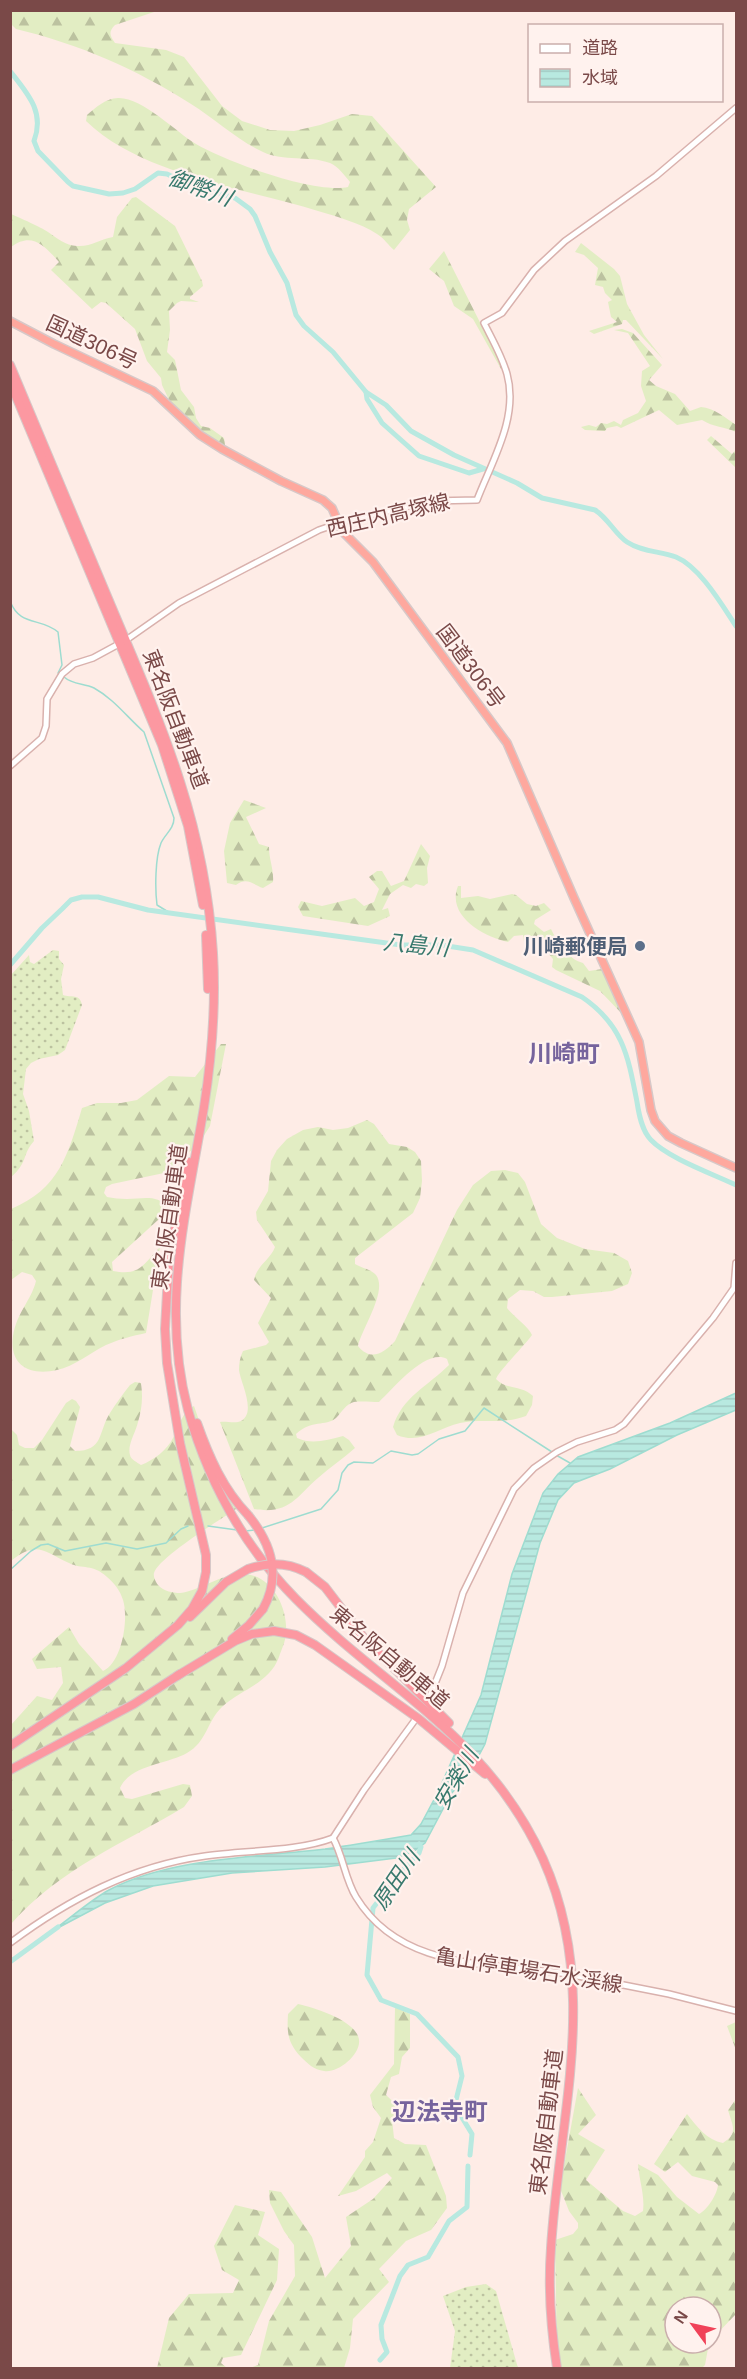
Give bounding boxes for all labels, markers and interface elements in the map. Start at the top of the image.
legend [528,24,723,102]
text: 道路 [582,38,618,58]
text: 水域 [582,68,618,88]
water label: 御幣川 [165,165,237,212]
street label: 国道306号 [43,311,141,373]
street label: 西庄内高塚線 [324,490,452,540]
street label: 国道306号 [432,620,510,712]
street label: 東名阪自動車道 [139,646,213,792]
water label: 八島川 [382,929,452,961]
place label: 川崎郵便局 [523,935,628,958]
marker: 川崎郵便局 [633,939,647,953]
district label: 川崎町 [528,1040,600,1067]
street label: 東名阪自動車道 [147,1143,191,1291]
street label: 東名阪自動車道 [326,1601,454,1713]
water label: 安楽川 [429,1742,484,1814]
water label: 原田川 [367,1844,426,1914]
street label: 亀山停車場石水渓線 [434,1944,624,1996]
street label: 東名阪自動車道 [526,2048,566,2196]
district label: 辺法寺町 [392,2098,488,2125]
north arrow [663,2295,723,2355]
text: N [671,2308,691,2327]

